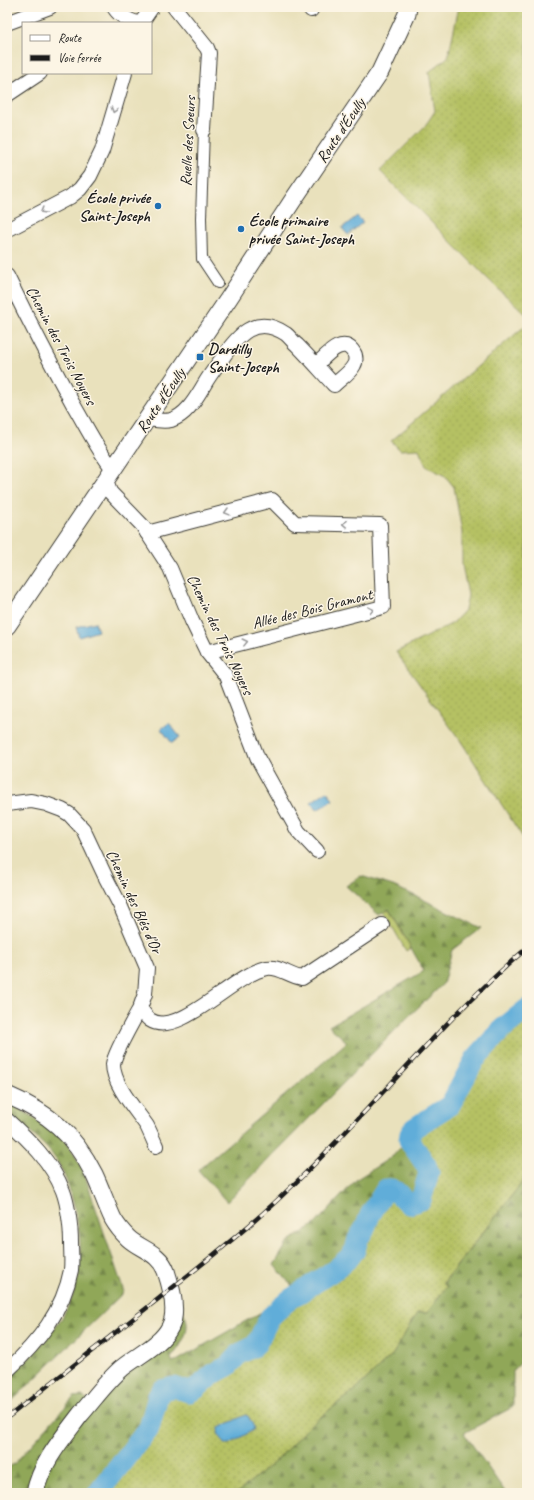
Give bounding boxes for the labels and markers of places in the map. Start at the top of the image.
place label: École privée Saint-Joseph [79,188,152,226]
marker: École privée Saint-Joseph [153,201,163,211]
place label: École primaire privée Saint-Joseph [249,211,355,249]
marker: École primaire privée Saint-Joseph [236,224,246,234]
place label: Dardilly Saint-Joseph [208,339,280,377]
marker: Dardilly Saint-Joseph [195,352,205,362]

